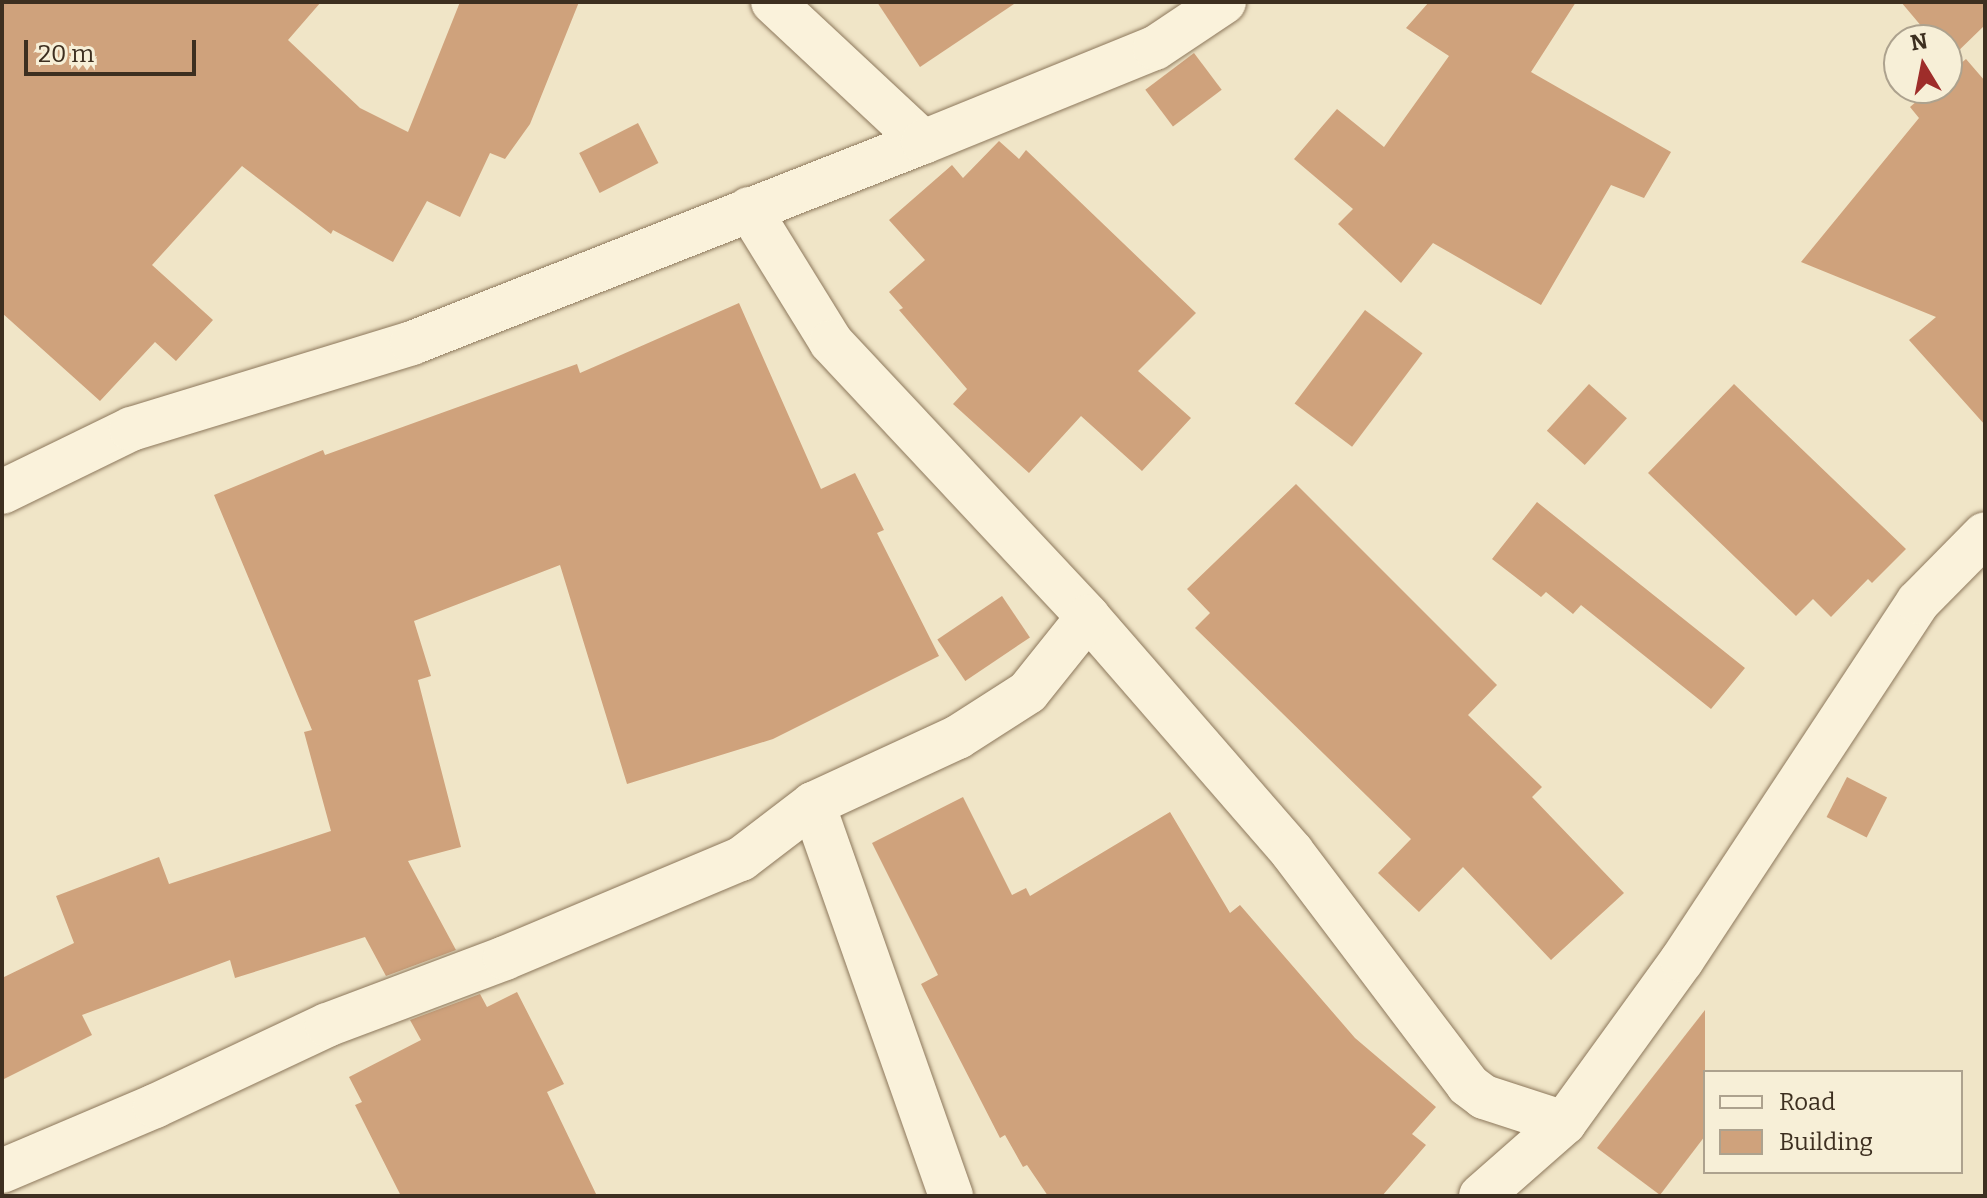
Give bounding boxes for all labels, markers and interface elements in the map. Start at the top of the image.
scale bar [28,24,200,74]
north arrow [1883,24,1963,104]
text: N [1908,27,1930,57]
text: 20 m [38,40,94,68]
legend [1703,1070,1963,1174]
text: Road [1779,1088,1835,1116]
text: Building [1779,1128,1873,1156]

